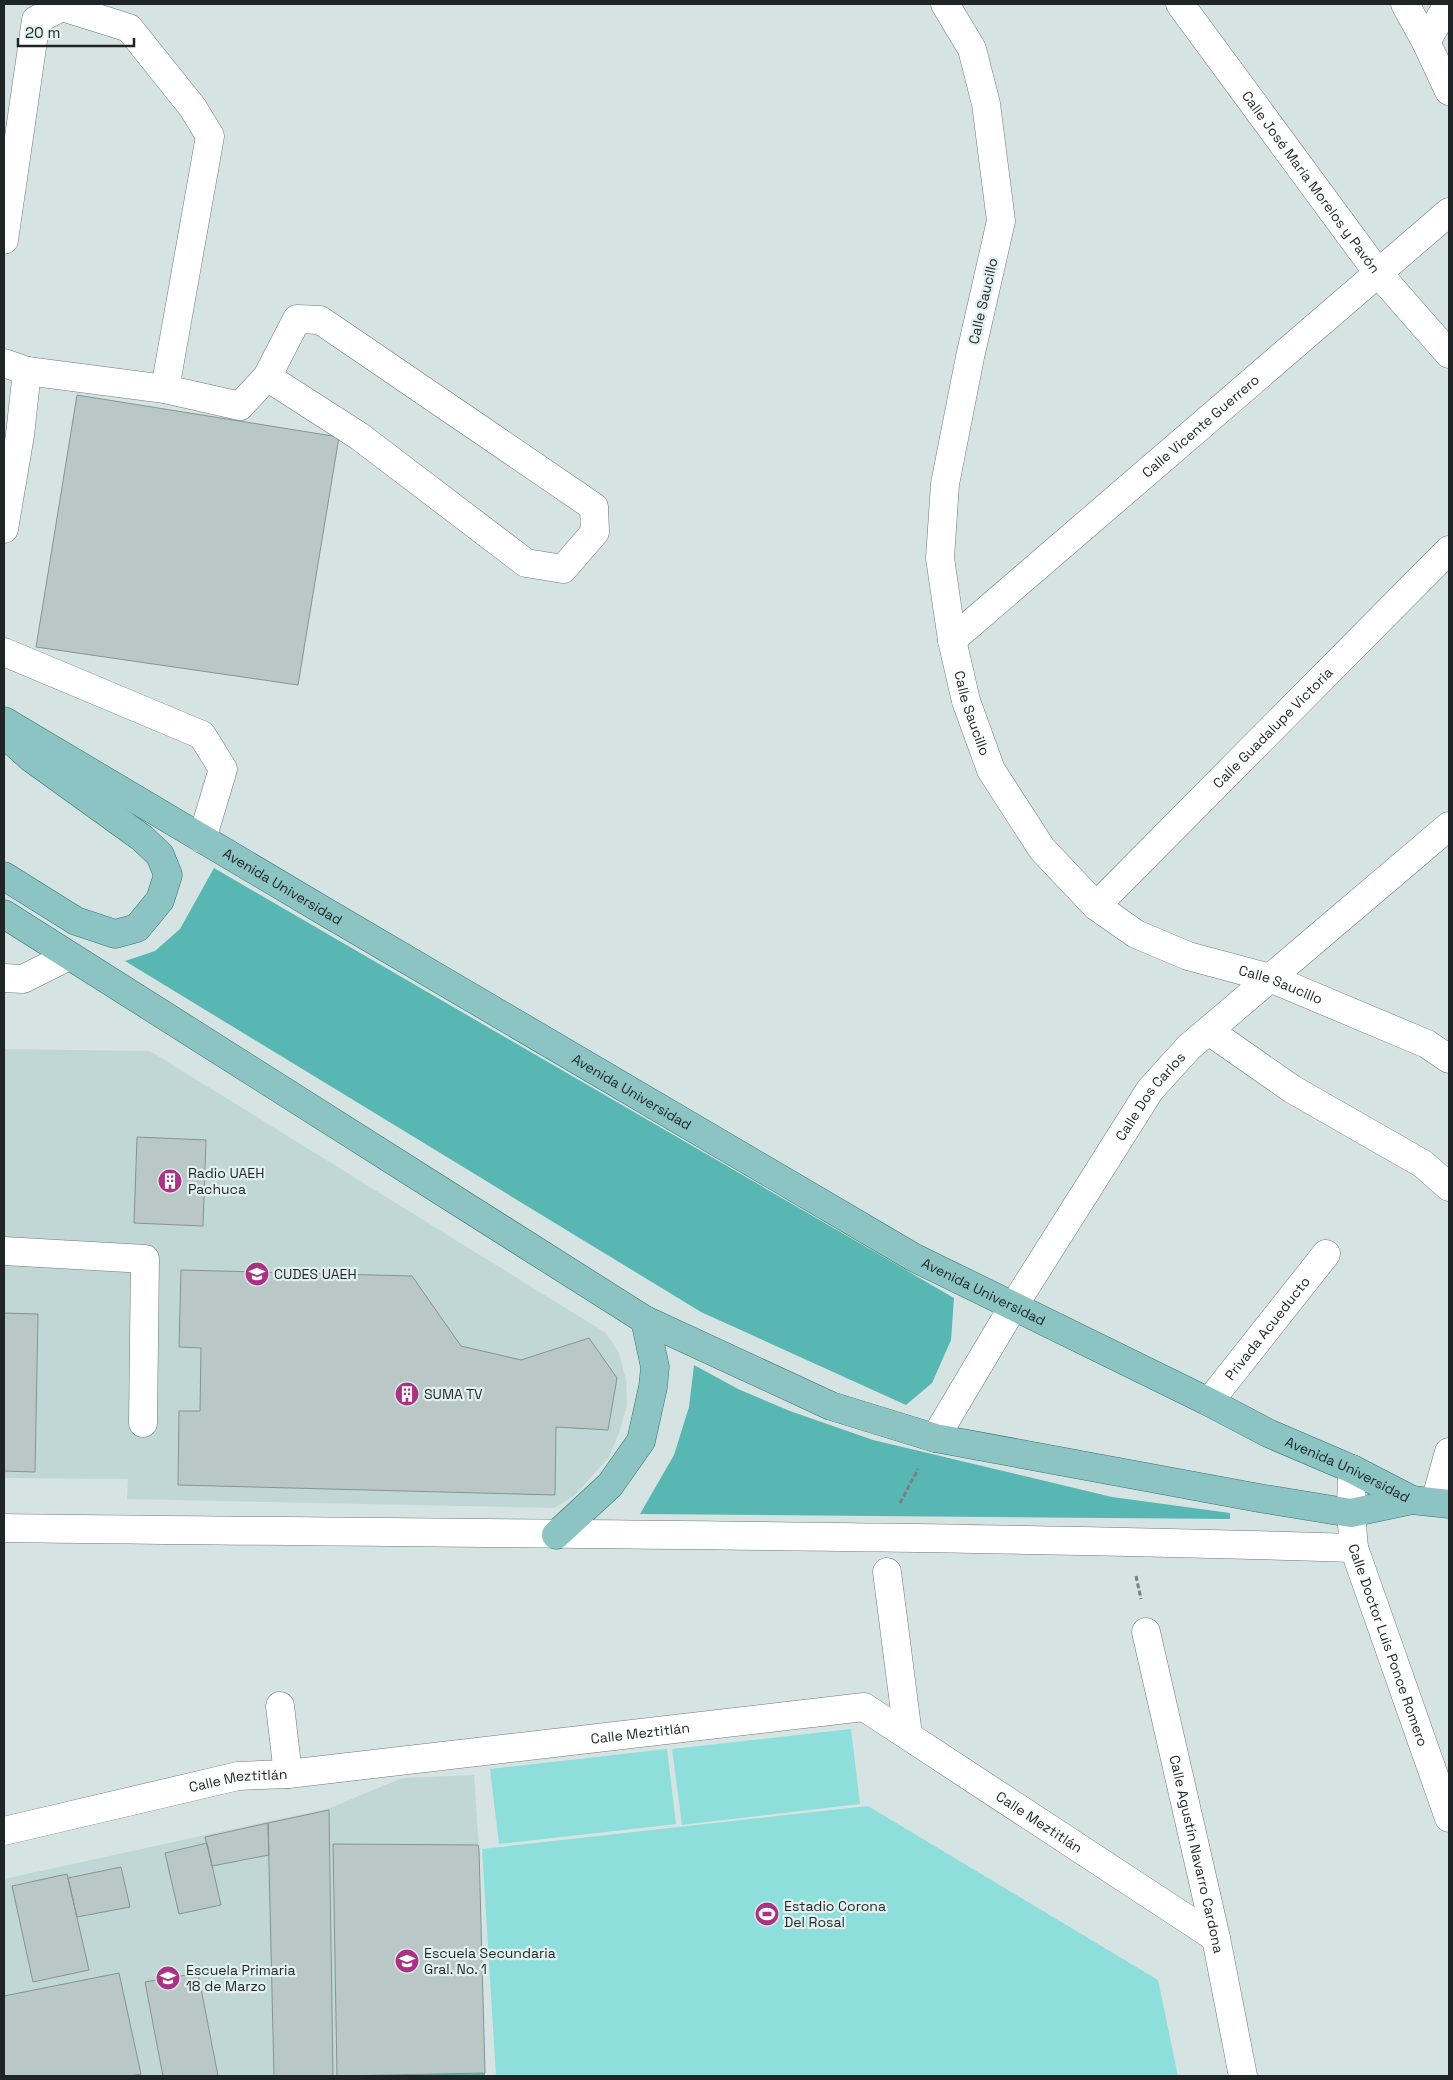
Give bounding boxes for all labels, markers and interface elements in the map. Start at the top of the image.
scale bar [18,15,134,47]
text: 20 m [25,23,60,42]
street label: Calle José María Morelos y Pavón [1238,87,1384,277]
street label: Calle Saucillo [964,256,1002,346]
street label: Calle Vicente Guerrero [1138,370,1263,482]
street label: Calle Guadalupe Victoria [1209,663,1337,792]
street label: Calle Saucillo [950,669,994,758]
street label: Avenida Universidad [220,844,346,929]
street label: Calle Saucillo [1237,961,1325,1008]
street label: Calle Dos Carlos [1111,1048,1189,1144]
street label: Avenida Universidad [569,1050,695,1134]
place label: Radio UAEH Pachuca [188,1164,264,1198]
building icon: Radio UAEH Pachuca [157,1168,183,1194]
street label: Avenida Universidad [919,1254,1049,1330]
school or university icon: CUDES UAEH [244,1261,270,1287]
place label: CUDES UAEH [274,1265,357,1283]
street label: Privada Acueducto [1221,1273,1314,1384]
building icon: SUMA TV [394,1381,420,1407]
place label: SUMA TV [424,1385,483,1403]
street label: Avenida Universidad [1282,1432,1413,1506]
street label: Calle Doctor Luis Ponce Romero [1344,1541,1432,1749]
street label: Calle Meztitlán [590,1718,691,1748]
street label: Calle Agustín Navarro Cardona [1165,1753,1228,1955]
street label: Calle Meztitlán [187,1765,288,1796]
street label: Calle Meztitlán [993,1787,1086,1857]
place label: Estadio Corona Del Rosal [784,1897,886,1931]
sports icon: Estadio Corona Del Rosal [754,1901,780,1927]
place label: Escuela Secundaria Gral. No. 1 [424,1944,556,1978]
school or university icon: Escuela Secundaria Gral. No. 1 [394,1948,420,1974]
place label: Escuela Primaria 18 de Marzo [186,1961,296,1995]
school or university icon: Escuela Primaria 18 de Marzo [155,1965,181,1991]

